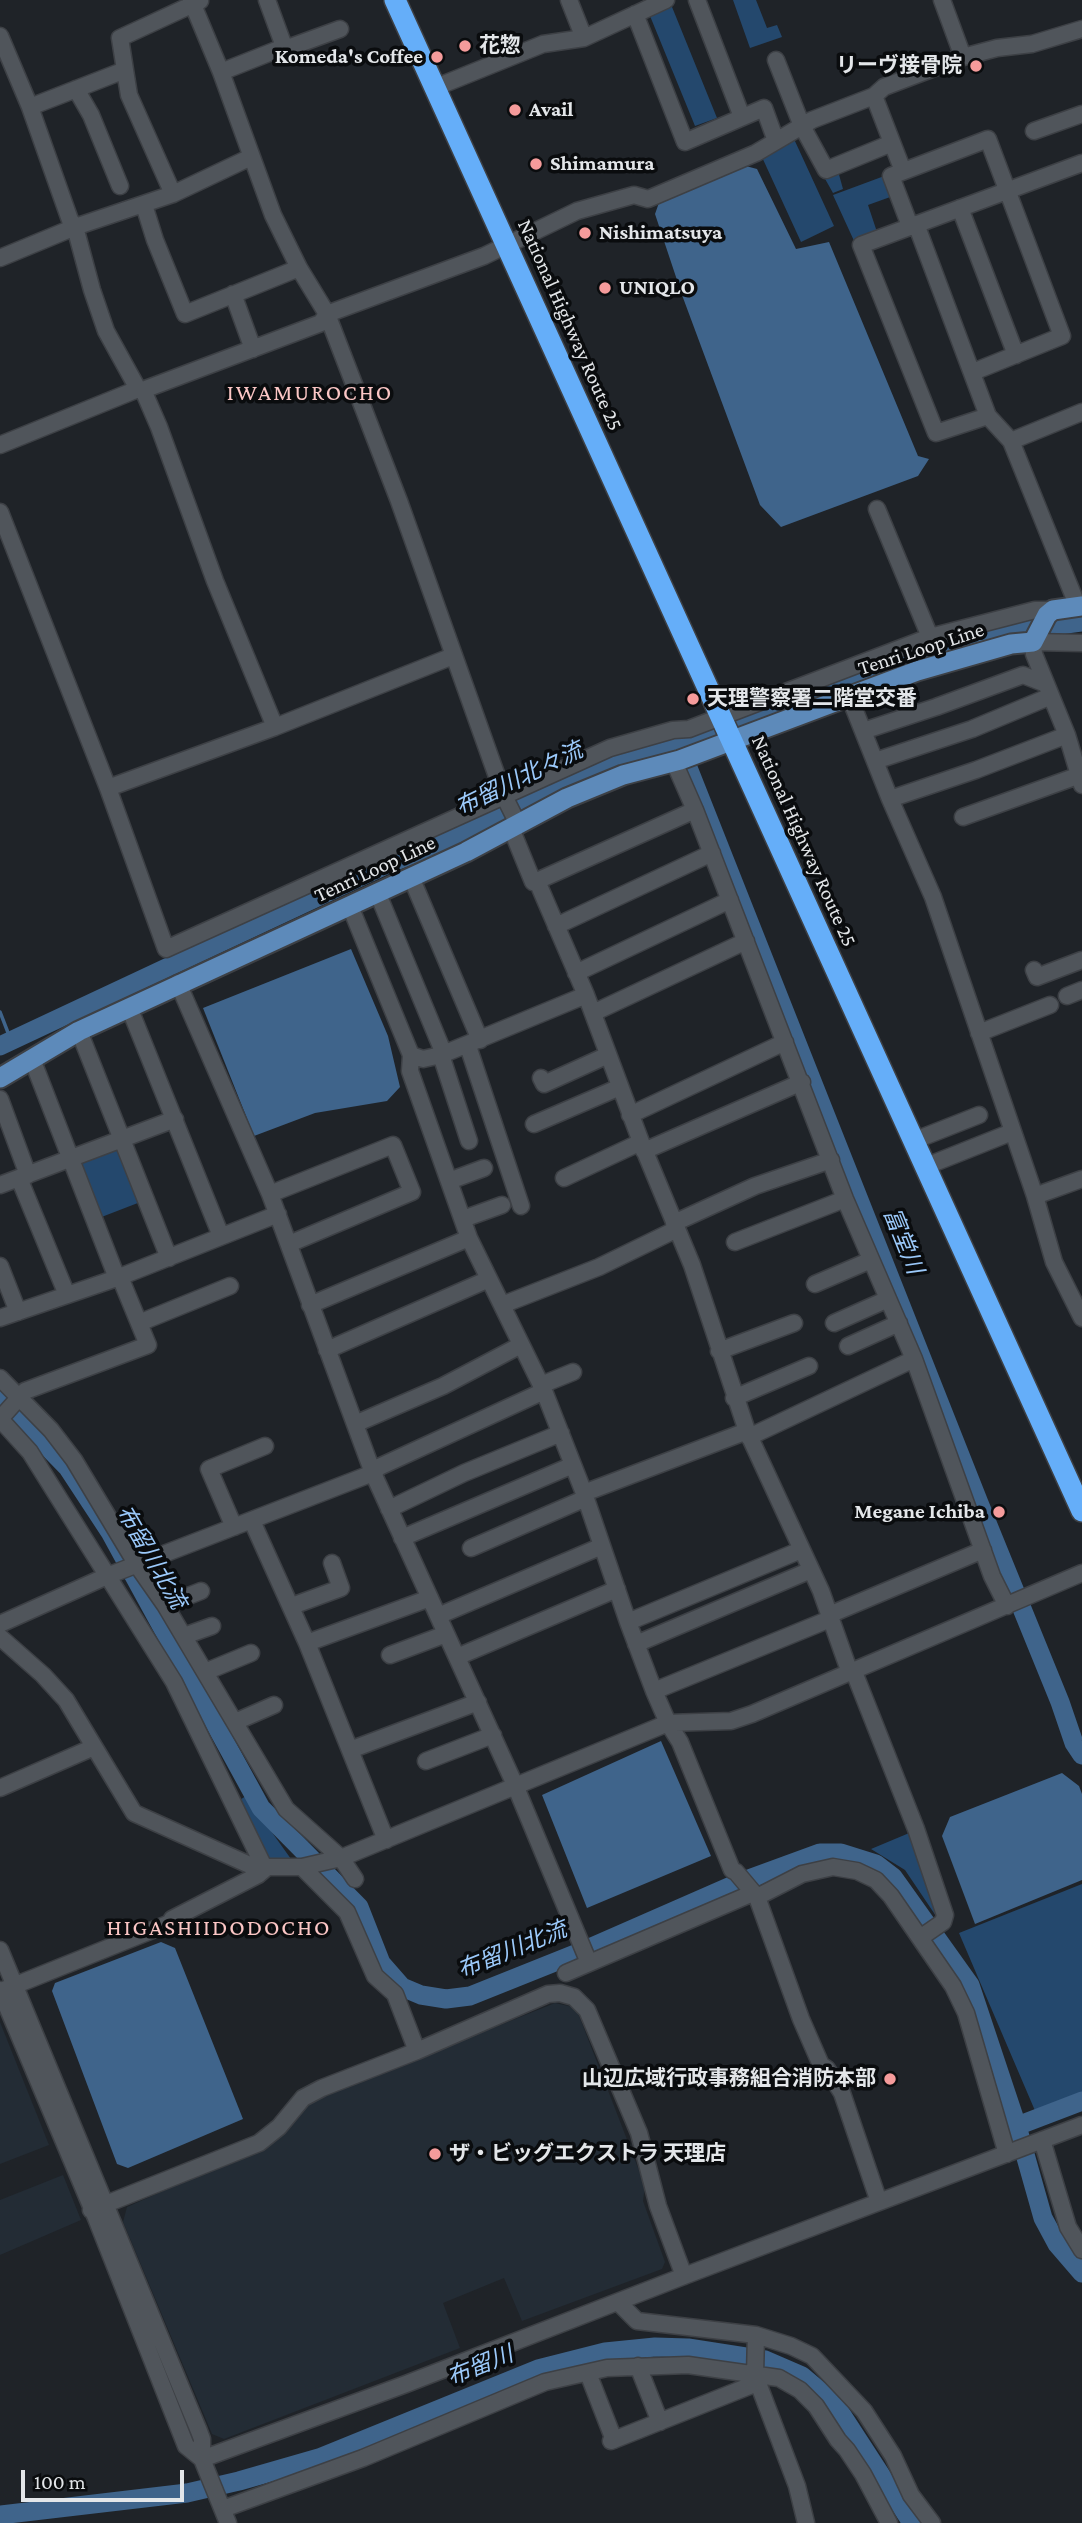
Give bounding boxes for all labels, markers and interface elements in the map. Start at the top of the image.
place label: 花惣 [479,33,521,59]
marker: 花惣 [457,38,473,54]
place label: Komeda's Coffee [275,44,423,70]
marker: Komeda's Coffee [429,49,445,65]
place label: リーヴ接骨院 [836,53,962,79]
marker: リーヴ接骨院 [968,58,984,74]
place label: Avail [529,97,573,123]
marker: Avail [507,102,523,118]
place label: Shimamura [550,151,655,177]
marker: Shimamura [528,156,544,172]
street label: National Highway Route 25 [512,215,628,435]
place label: Nishimatsuya [599,220,722,246]
marker: Nishimatsuya [577,225,593,241]
place label: UNIQLO [619,275,695,301]
marker: UNIQLO [597,280,613,296]
district label: IWAMUROCHO [228,379,392,407]
street label: Tenri Loop Line [855,617,987,681]
place label: 天理警察署二階堂交番 [707,686,917,712]
marker: 天理警察署二階堂交番 [685,691,701,707]
street label: National Highway Route 25 [746,731,862,951]
water label: 布留川北々流 [451,736,587,822]
street label: Tenri Loop Line [310,830,440,908]
water label: 富堂川 [877,1204,929,1278]
place label: Megane Ichiba [854,1499,985,1525]
water label: 布留川北流 [110,1500,192,1614]
marker: Megane Ichiba [991,1504,1007,1520]
district label: HIGASHIIDODOCHO [108,1914,330,1942]
water label: 布留川北流 [454,1916,570,1984]
place label: 山辺広域行政事務組合消防本部 [582,2066,876,2092]
marker: 山辺広域行政事務組合消防本部 [882,2071,898,2087]
place label: ザ・ビッグエクストラ 天理店 [449,2141,726,2167]
marker: ザ・ビッグエクストラ 天理店 [427,2146,443,2162]
water label: 布留川 [443,2340,517,2392]
scale bar [24,2456,187,2500]
text: 100 m [34,2470,86,2494]

